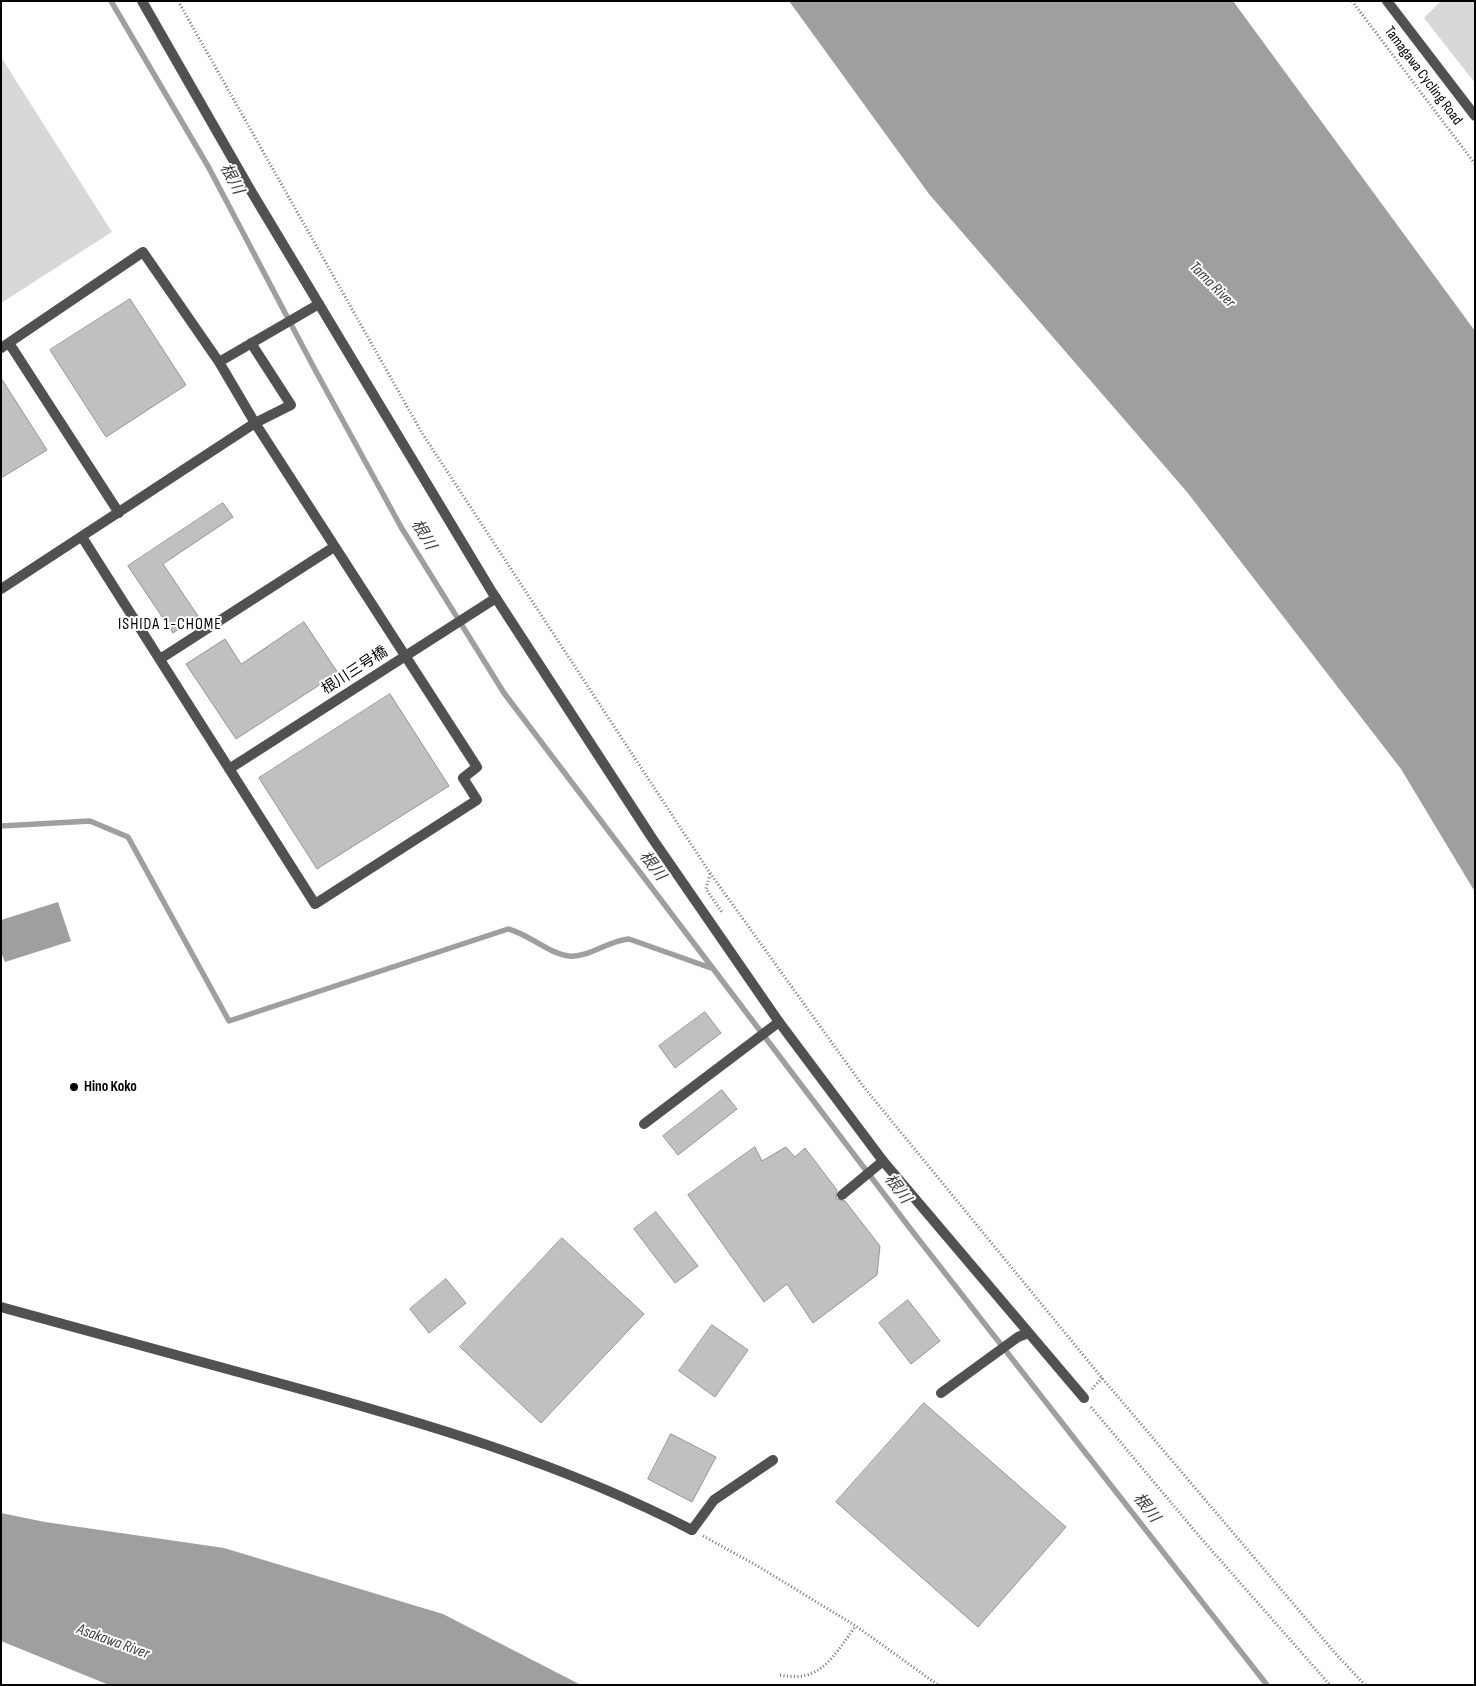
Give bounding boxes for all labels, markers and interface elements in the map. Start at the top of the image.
street label: Tamagawa Cycling Road [1380,23,1466,129]
water label: 根川 [215,160,247,198]
water label: Tama River [1185,258,1239,312]
water label: 根川 [407,516,439,554]
district label: ISHIDA 1-CHOME [116,615,224,635]
street label: 根川三号橋 [319,643,391,699]
water label: 根川 [635,847,669,885]
place label: Hino Koko [84,1078,137,1096]
marker: Hino Koko [68,1081,80,1093]
water label: 根川 [880,1170,914,1208]
water label: 根川 [1129,1489,1163,1527]
water label: Asakawa River [74,1620,152,1664]

